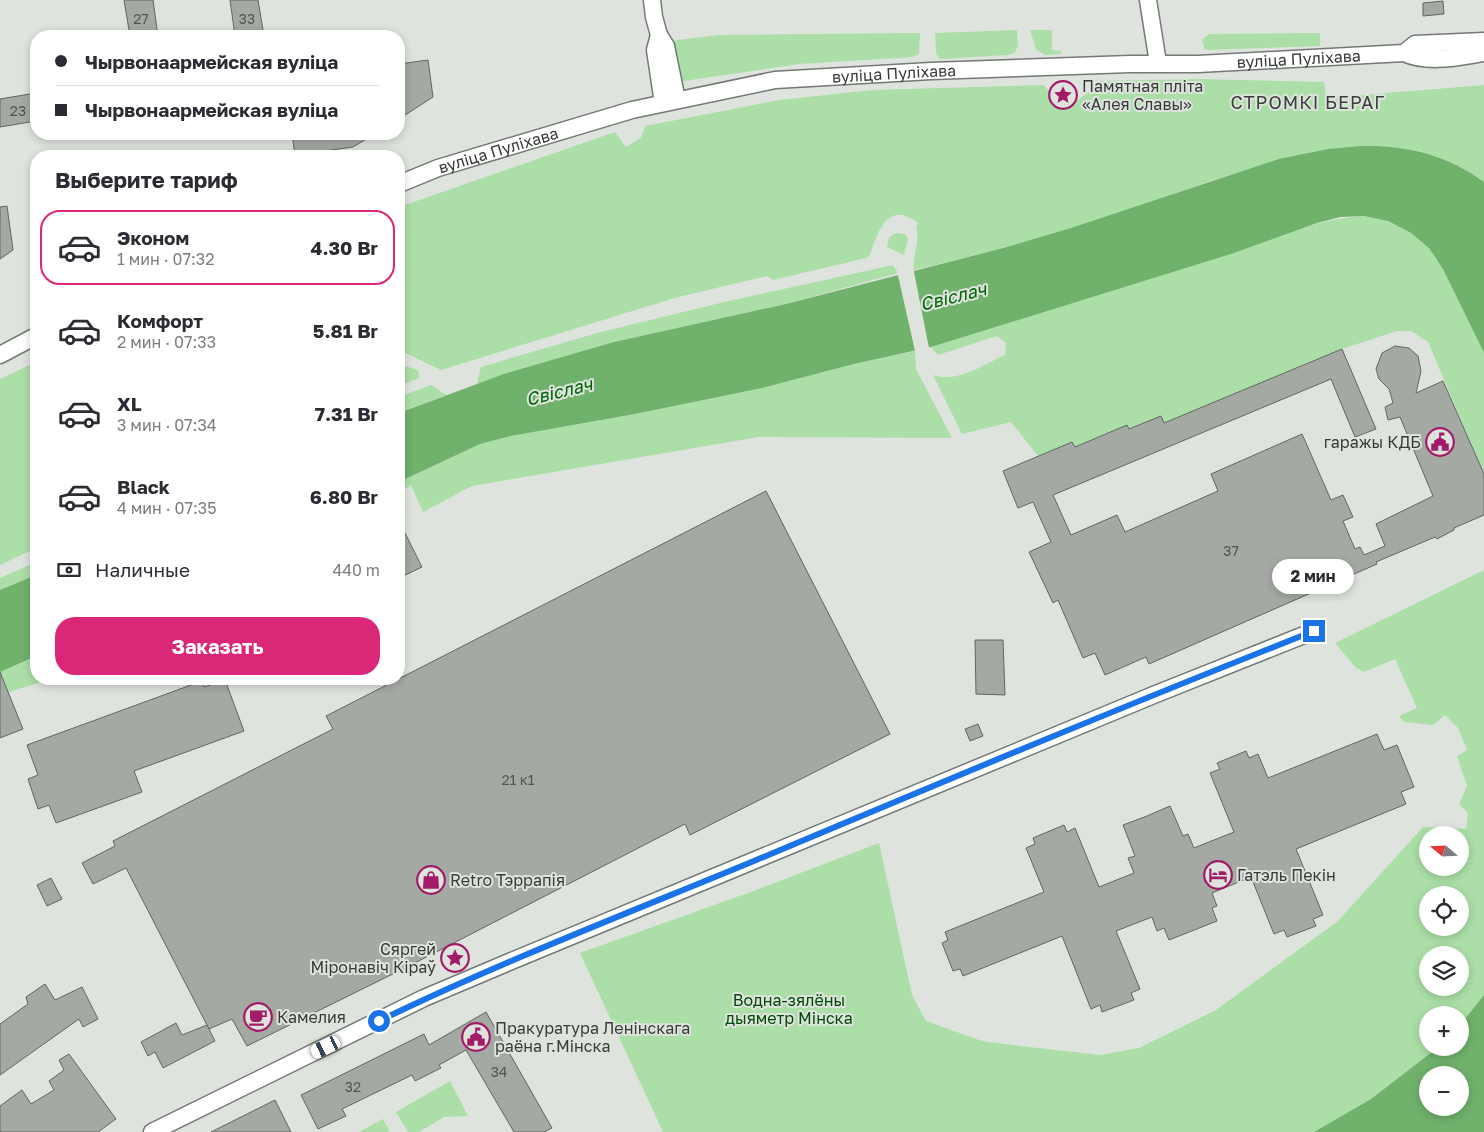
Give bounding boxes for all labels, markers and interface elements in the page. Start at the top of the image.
house number: 27 [133,10,149,27]
house number: 33 [239,10,255,27]
street label: вуліца Пуліхава [1236,45,1361,72]
text: Чырвонаармейская вуліца [85,50,338,73]
street label: вуліца Пуліхава [831,60,956,87]
place label: Памятная пліта «Алея Славы» [1082,76,1203,114]
place icon: Памятная пліта «Алея Славы» [1048,80,1078,110]
district label: СТРОМКІ БЕРАГ [1231,91,1385,113]
text: Чырвонаармейская вуліца [85,98,338,121]
house number: 23 [10,102,26,119]
street label: вуліца Пуліхава [436,123,561,177]
text: Выберите тариф [55,166,238,193]
icon: car [57,225,102,270]
text: Эконом [117,226,189,249]
text: 4.30 Br [311,236,378,259]
text: 1 мин · 07:32 [117,249,214,269]
water label: Свіслач [917,277,990,315]
icon: car [57,308,102,353]
text: Комфорт [117,309,203,332]
text: 5.81 Br [313,319,378,342]
text: 2 мин · 07:33 [117,332,216,352]
water label: Свіслач [523,372,596,410]
icon: car [57,391,102,436]
text: XL [117,392,142,415]
text: 7.31 Br [315,402,378,425]
text: 3 мин · 07:34 [117,415,217,435]
public building icon: гаражы КДБ [1425,427,1455,457]
place label: гаражы КДБ [1324,432,1421,452]
icon: car [57,474,102,519]
text: Black [117,475,170,498]
text: 6.80 Br [310,485,378,508]
text: 4 мин · 07:35 [117,498,216,518]
house number: 37 [1223,542,1239,559]
icon: cash [55,556,83,584]
text: Наличные [95,558,190,581]
callout: 2 мин [1273,558,1355,594]
text: 440 m [332,560,380,580]
text: 2 мин [1291,566,1335,586]
button: Заказать [55,617,380,675]
route end [1303,620,1325,642]
house number: 21 к1 [501,771,535,788]
north arrow [1419,826,1469,876]
map controls [1419,826,1469,1116]
hotel icon: Гатэль Пекін [1203,860,1233,890]
shop icon: Retro Тэррапія [416,865,446,895]
place label: Гатэль Пекін [1237,865,1336,885]
place label: Retro Тэррапія [450,870,565,890]
button: locate [1419,886,1469,936]
place label: Сяргей Міронавіч Кіраў [310,939,436,977]
place icon: Сяргей Міронавіч Кіраў [440,943,470,973]
button: layers [1419,946,1469,996]
park label: Водна-зялёны дыяметр Мінска [725,990,853,1028]
cafe icon: Камелия [243,1002,273,1032]
button: + [1419,1006,1469,1056]
place label: Камелия [277,1007,346,1027]
route start [368,1010,390,1032]
place label: Пракуратура Ленінскага раёна г.Мінска [495,1018,690,1056]
public building icon: Пракуратура Ленінскага раёна г.Мінска [461,1022,491,1052]
car [309,1034,342,1060]
house number: 34 [491,1063,507,1080]
button: − [1419,1066,1469,1116]
house number: 32 [345,1078,361,1095]

